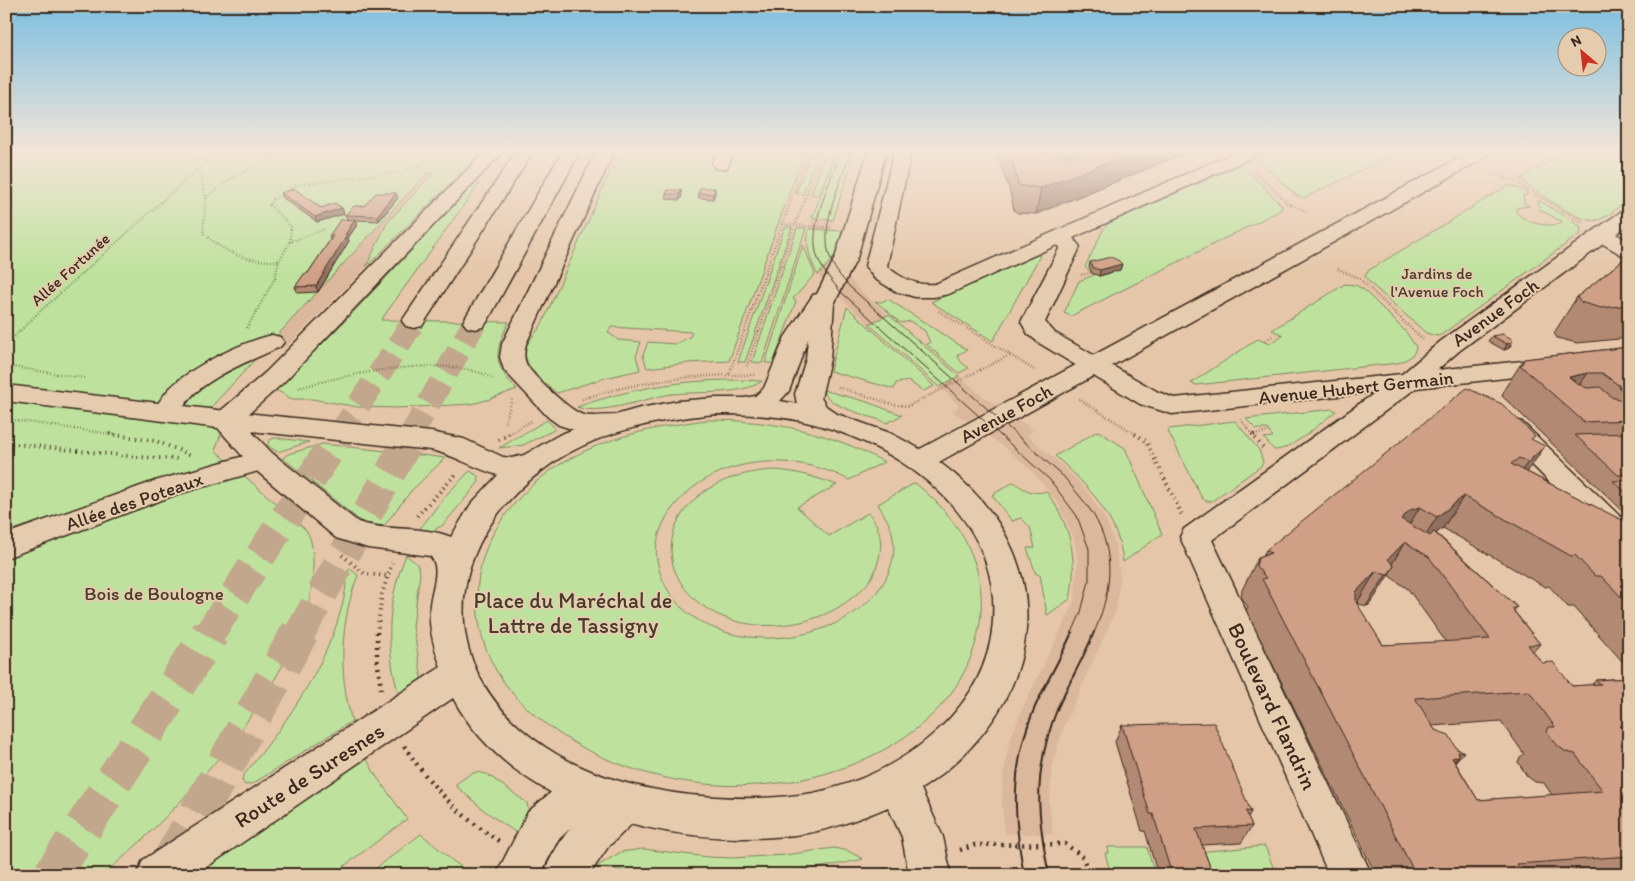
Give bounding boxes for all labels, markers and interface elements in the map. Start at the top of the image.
north arrow [1558,28,1608,78]
text: N [1568,31,1584,51]
street label: Allée Fortunée [27,229,114,310]
park label: Jardins de l'Avenue Foch [1390,264,1484,301]
street label: Avenue Foch [1447,273,1544,352]
street label: Avenue Hubert Germain [1257,366,1455,409]
street label: Avenue Foch [956,378,1057,448]
street label: Allée des Poteaux [63,467,206,536]
park label: Bois de Boulogne [84,582,224,605]
park label: Place du Maréchal de Lattre de Tassigny [474,587,672,639]
street label: Boulevard Flandrin [1222,618,1323,794]
street label: Route de Suresnes [229,717,389,834]

